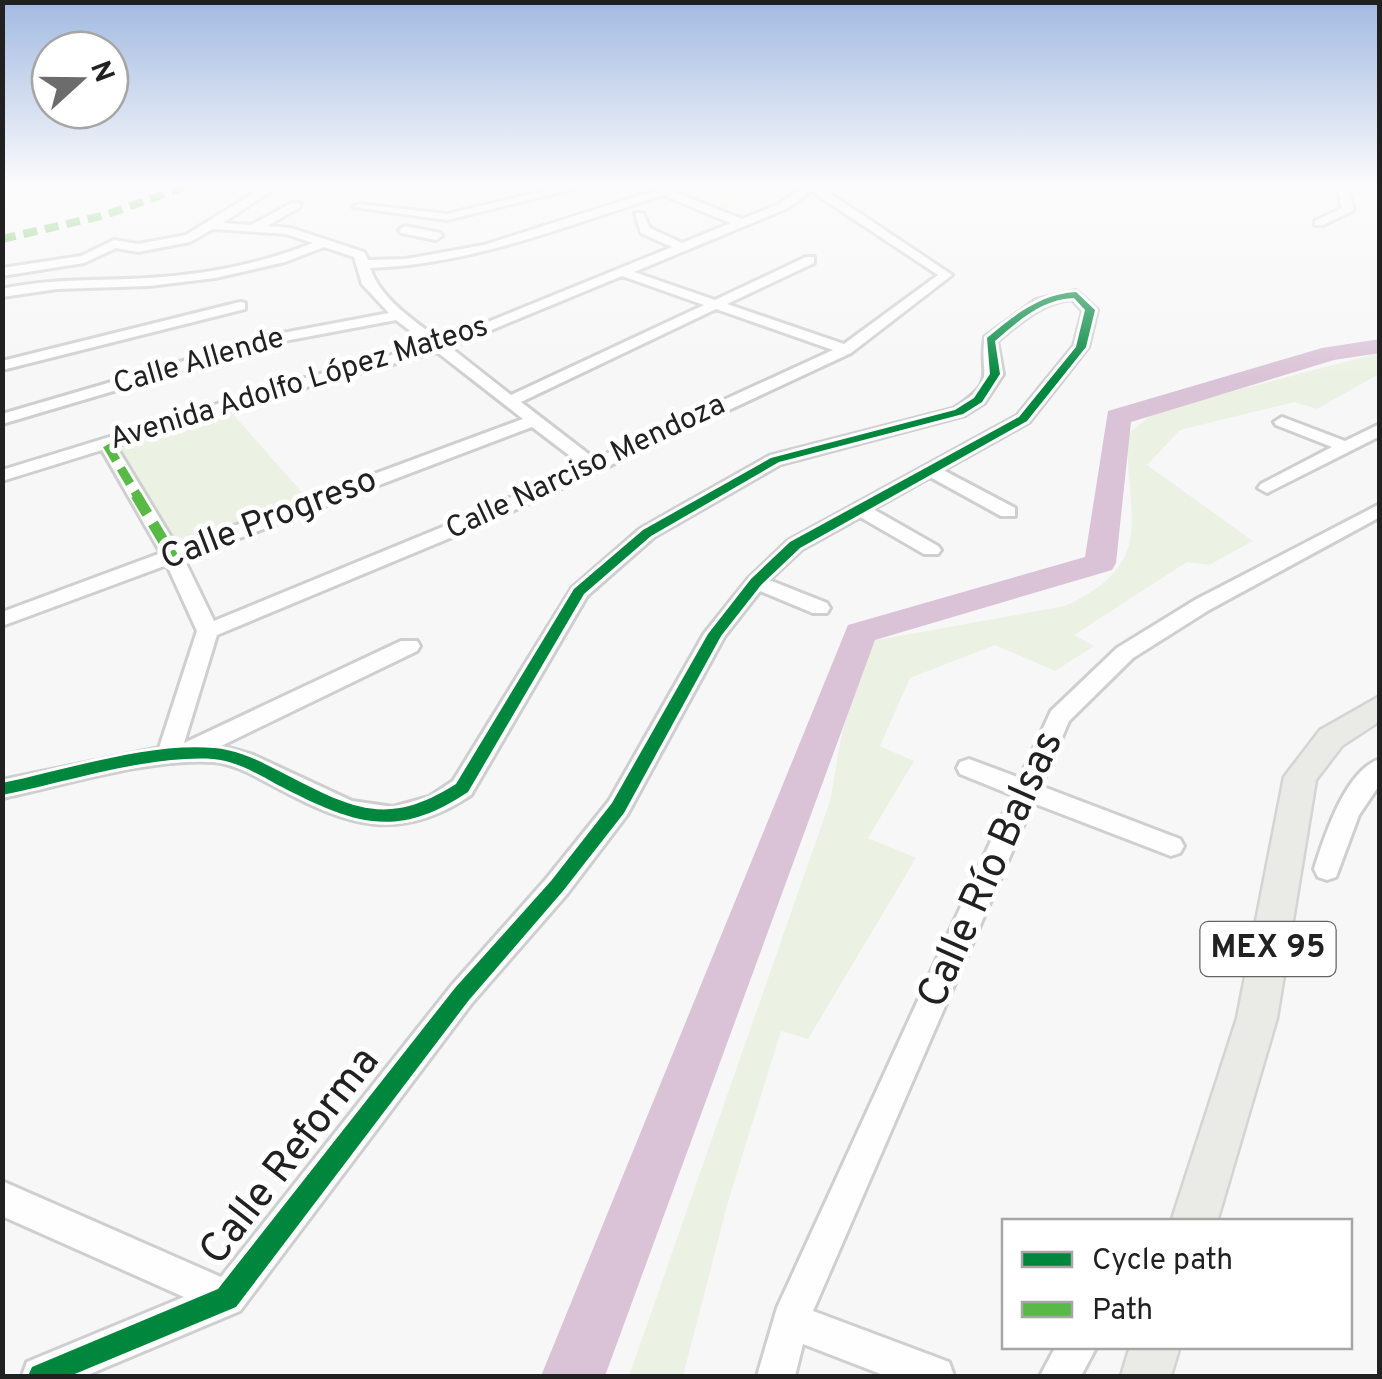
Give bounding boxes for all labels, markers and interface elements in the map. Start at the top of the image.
north arrow [30,30,130,130]
text: N [80,56,121,88]
street label: Avenida Adolfo López Mateos [105,309,493,459]
street label: Calle Allende [109,320,289,404]
street label: Calle Narciso Mendoza [440,387,732,549]
street label: Calle Progreso [155,459,383,581]
street label: Calle Río Balsas [907,723,1077,1017]
road number: MEX 95 [1200,922,1336,976]
street label: Calle Reforma [189,1037,393,1277]
legend [1002,1219,1352,1349]
text: Cycle path [1092,1243,1233,1280]
text: Path [1092,1293,1153,1330]

